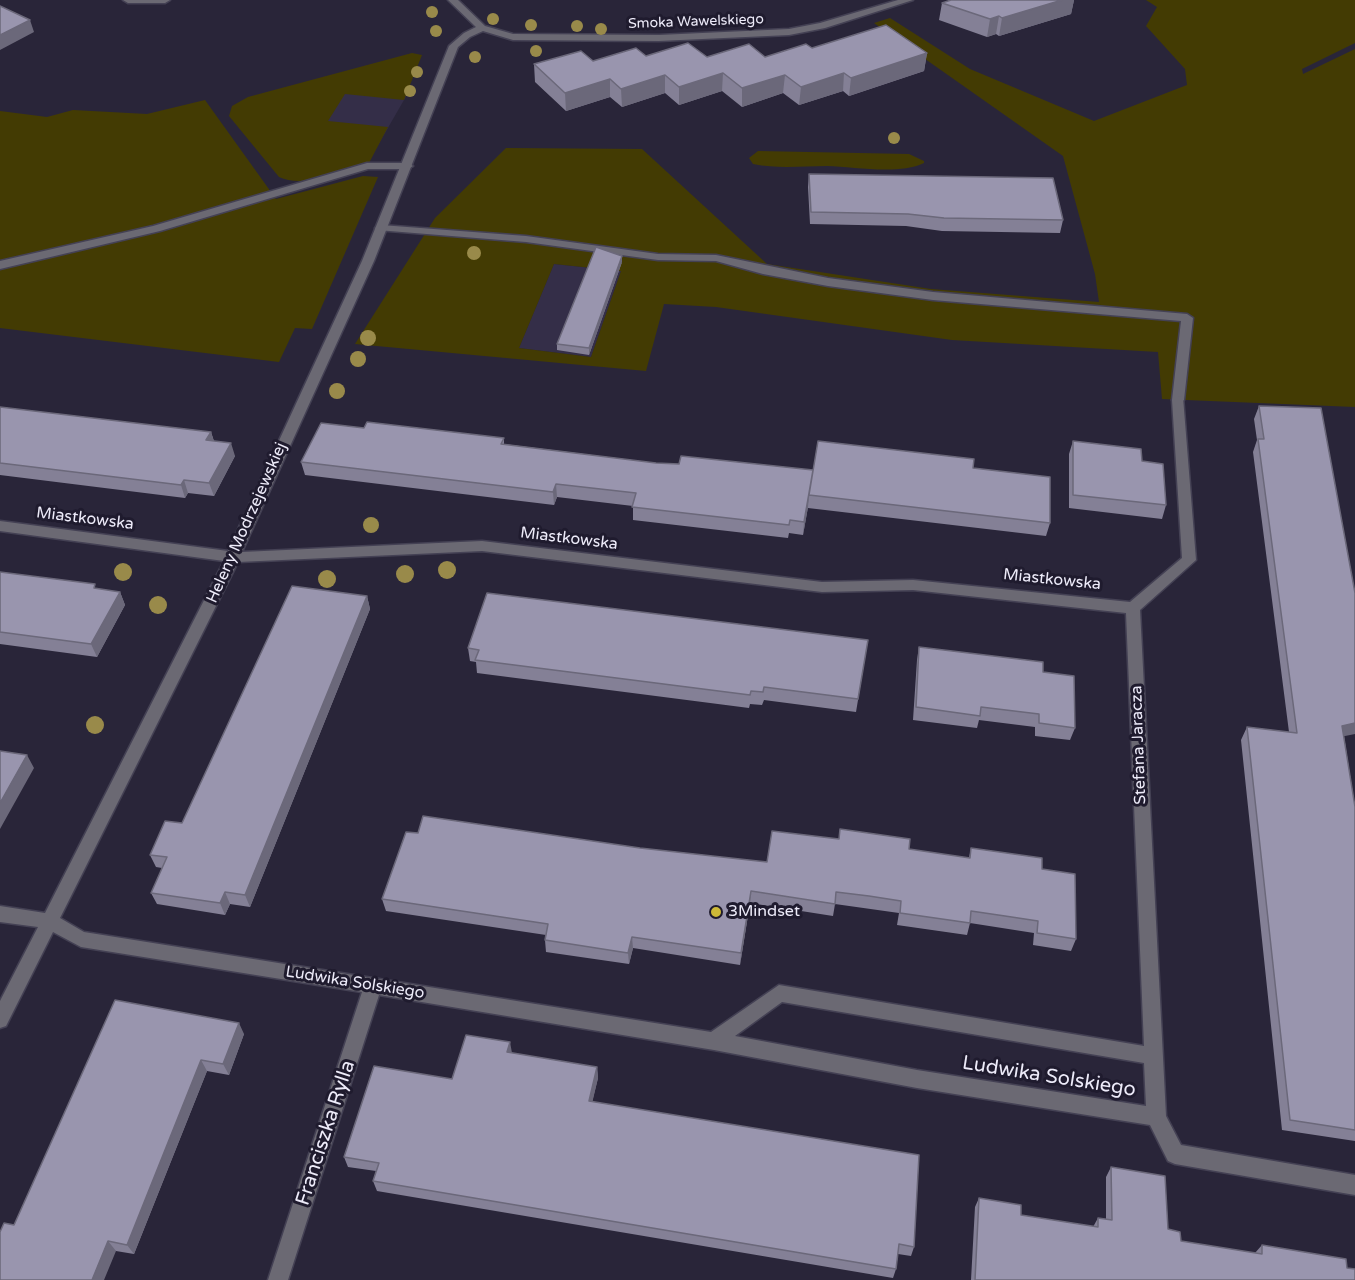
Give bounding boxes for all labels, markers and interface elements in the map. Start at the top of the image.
street label: Smoka Wawelskiego [628,11,764,33]
street label: Heleny Modrzejewskiej [203,440,291,606]
street label: Miastkowska [35,503,135,535]
street label: Miastkowska [519,523,619,555]
street label: Miastkowska [1002,565,1102,595]
street label: Stefana Jaracza [1127,685,1151,805]
place label: 3Mindset [728,902,800,922]
marker: 3Mindset [709,905,723,919]
street label: Ludwika Solskiego [284,963,426,1003]
street label: Ludwika Solskiego [961,1051,1137,1103]
street label: Franciszka Rylla [291,1057,361,1209]

